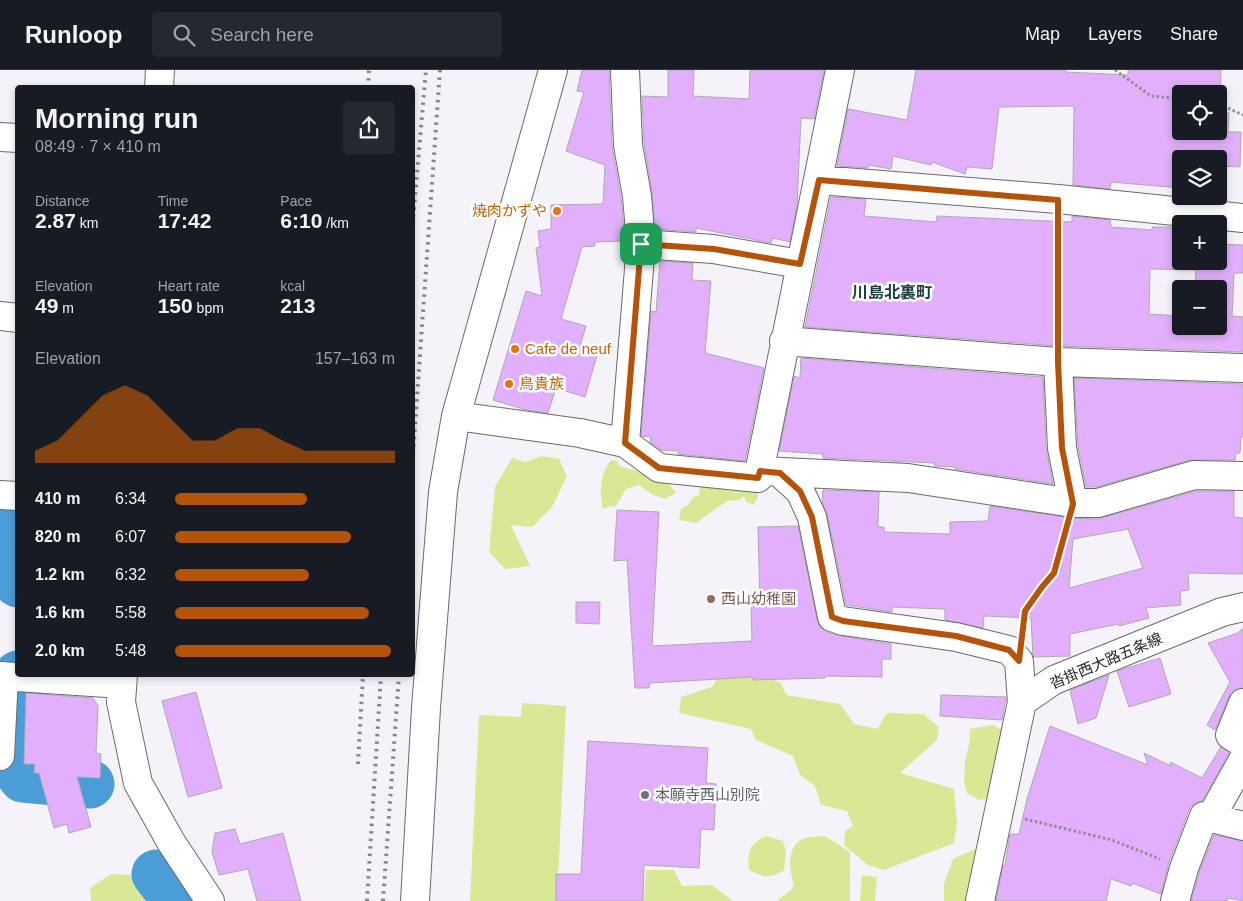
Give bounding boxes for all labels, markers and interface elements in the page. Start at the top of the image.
search box [152,12,502,57]
text: Runloop [25,21,122,48]
icon: search [170,21,198,49]
text: Search here [210,24,314,45]
text: Map [1025,24,1060,44]
text: Layers [1088,24,1142,44]
text: Share [1170,24,1218,44]
map controls [1172,85,1227,335]
button: locate [1172,85,1227,140]
button: share [343,102,395,154]
text: Morning run [35,103,198,134]
text: 08:49 · 7 × 410 m [35,138,161,155]
button: layers [1172,150,1227,205]
text: Distance [35,193,89,209]
text: Time [158,193,188,209]
text: Pace [280,193,312,209]
place label: 焼肉かずや [472,202,547,219]
marker: 焼肉かずや [551,205,563,217]
text: 2.87 [35,209,76,232]
text: 17:42 [158,209,211,232]
text: 6:10 [280,209,322,232]
text: km [76,215,98,231]
text: /km [322,215,349,231]
button: + [1172,215,1227,270]
pin [620,223,662,265]
icon: arrive [627,230,655,258]
text: Elevation [35,278,93,294]
text: Heart rate [158,278,220,294]
text: kcal [280,278,305,294]
button: − [1172,280,1227,335]
district label: 川島北裏町 [852,284,932,301]
text: 49 [35,294,58,317]
text: 150 [158,294,193,317]
text: 213 [280,294,315,317]
text: m [58,300,74,316]
text: bpm [193,300,224,316]
place label: Cafe de neuf [525,340,612,357]
marker: Cafe de neuf [509,343,521,355]
text: Elevation [35,350,101,367]
text: 157–163 m [315,350,395,367]
place label: 鳥貴族 [519,375,564,392]
marker: 鳥貴族 [503,378,515,390]
text: 410 m [35,490,80,507]
text: 6:34 [115,490,146,507]
text: 820 m [35,528,80,545]
text: 6:07 [115,528,146,545]
text: 1.2 km [35,566,85,583]
text: 6:32 [115,566,146,583]
place label: 西山幼稚園 [721,590,796,607]
marker: 西山幼稚園 [705,593,717,605]
text: 1.6 km [35,604,85,621]
text: 5:58 [115,604,146,621]
street label: 沓掛西大路五条線 [1047,629,1164,692]
text: 2.0 km [35,642,85,659]
text: 5:48 [115,642,146,659]
place label: 本願寺西山別院 [655,786,760,803]
marker: 本願寺西山別院 [639,789,651,801]

